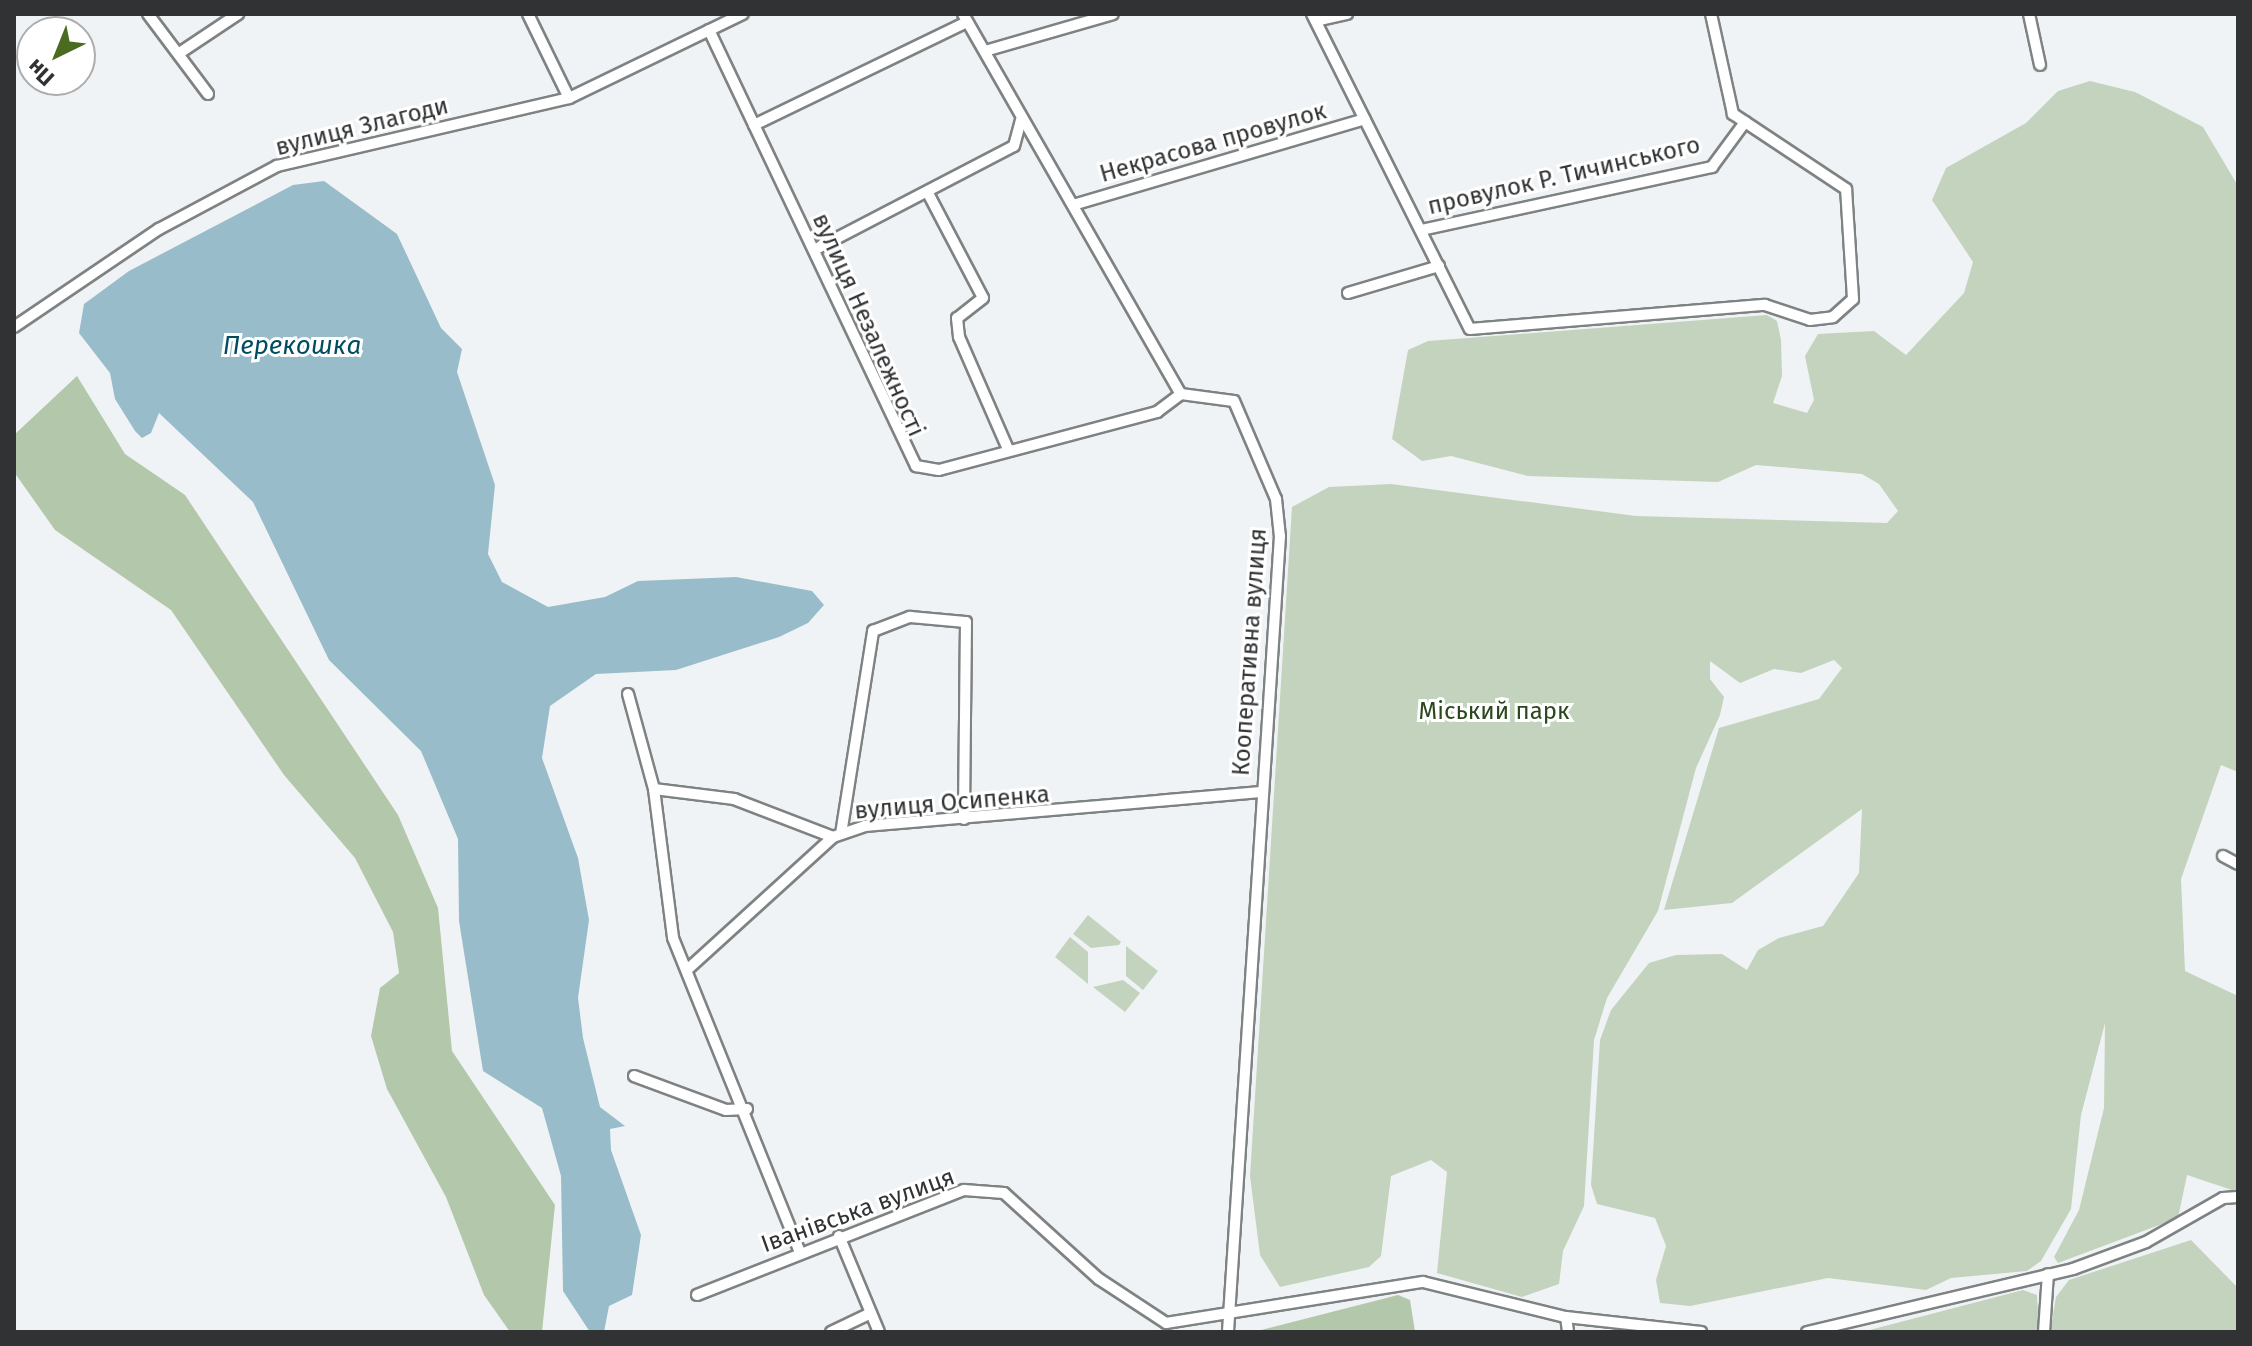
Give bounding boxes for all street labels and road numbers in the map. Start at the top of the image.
street label: вулиця Злагоди [273,92,451,162]
street label: Некрасова провулок [1097,97,1329,189]
street label: провулок Р. Тичинського [1425,131,1703,221]
street label: вулиця Незалежності [806,209,930,441]
street label: Кооперативна вулиця [1227,527,1273,777]
street label: вулиця Осипенка [853,780,1051,826]
street label: Іванівська вулиця [757,1163,959,1259]

